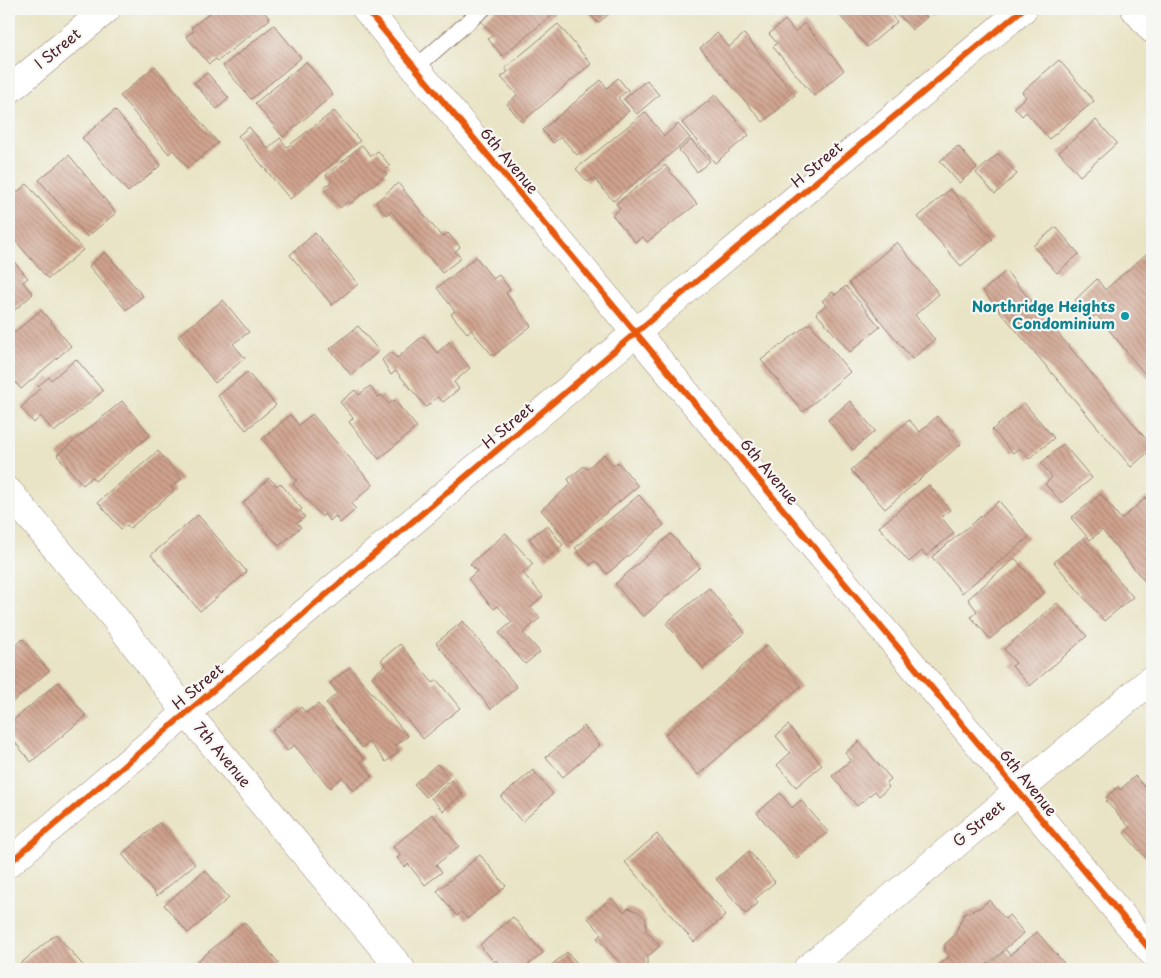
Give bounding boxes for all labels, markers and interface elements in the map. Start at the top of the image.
street label: I Street [29,22,85,74]
street label: 6th Avenue [475,122,545,198]
street label: H Street [785,135,847,192]
place label: Northridge Heights Condominium [972,294,1115,334]
marker: Northridge Heights Condominium [1119,310,1131,322]
street label: H Street [476,396,538,453]
street label: 6th Avenue [735,433,805,509]
street label: H Street [166,657,228,714]
street label: 7th Avenue [189,716,257,792]
street label: 6th Avenue [995,744,1063,821]
street label: G Street [947,794,1009,852]

